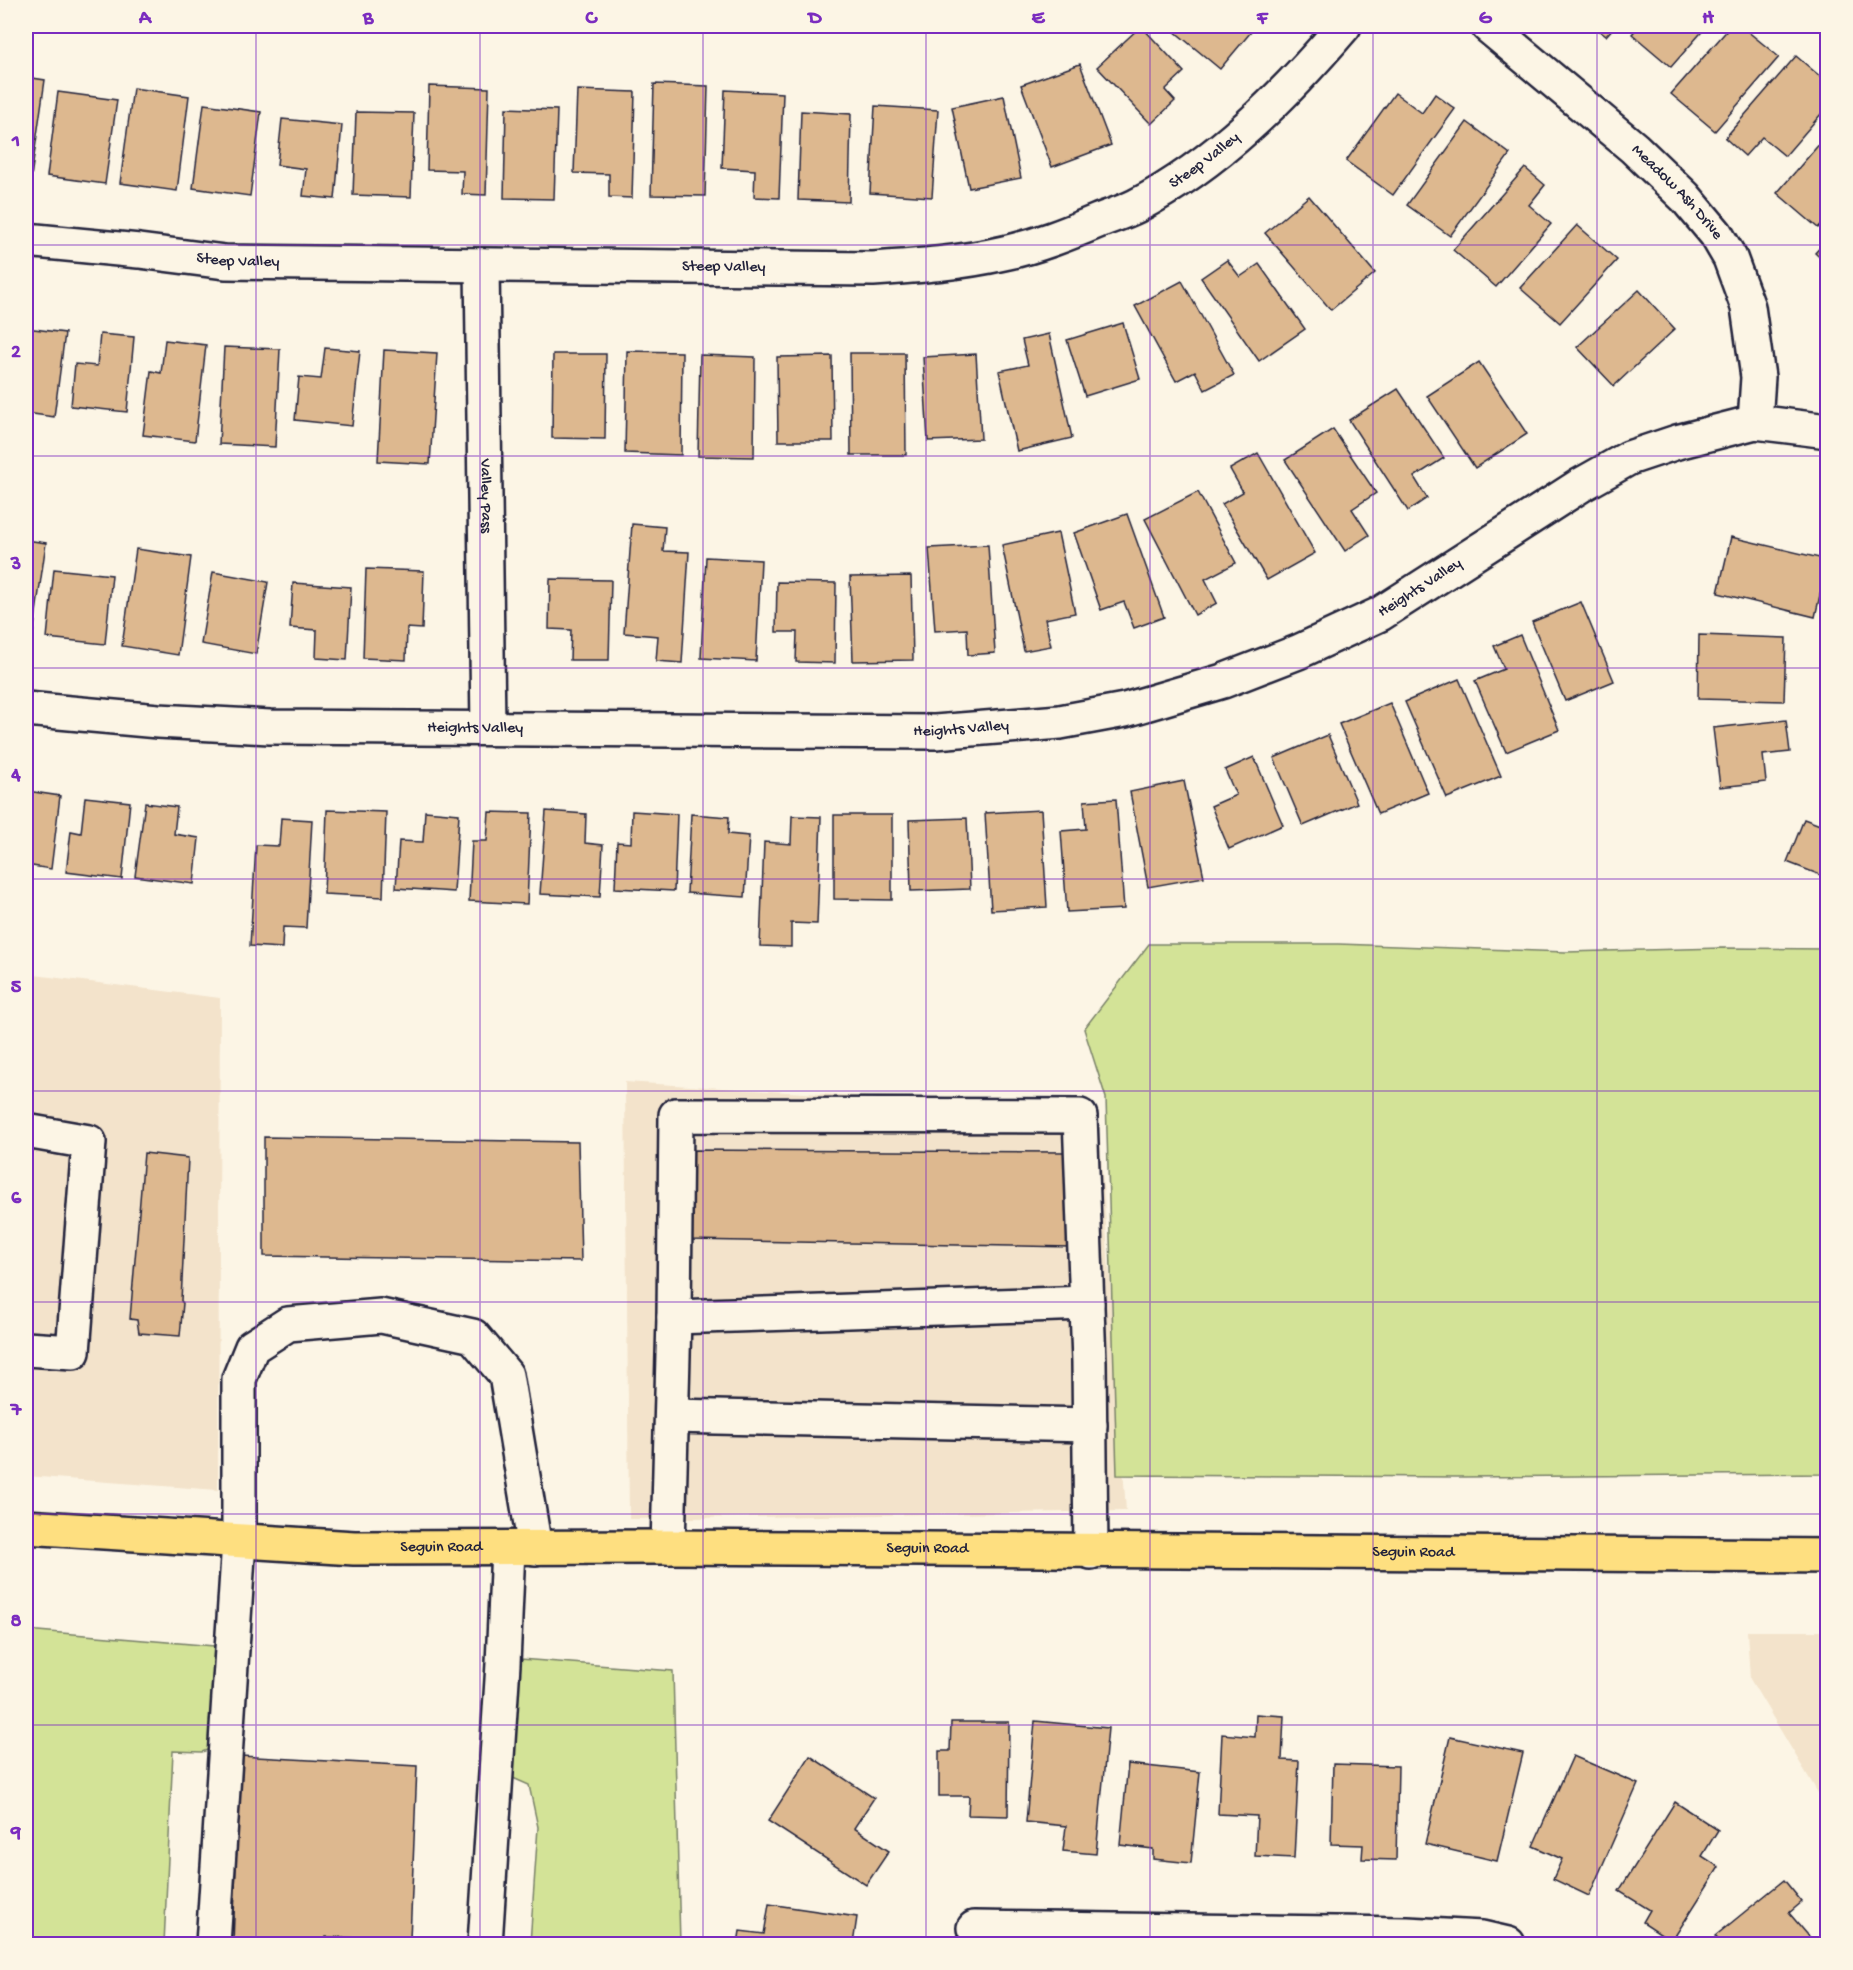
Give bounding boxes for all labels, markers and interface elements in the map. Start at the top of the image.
text: A [138,8,153,31]
text: B [362,8,374,31]
text: C [585,8,599,31]
text: D [806,8,822,31]
text: E [1032,8,1046,31]
text: F [1256,8,1269,31]
text: G [1479,8,1493,31]
text: H [1702,8,1714,31]
street label: Steep Valley [1166,128,1244,193]
text: 1 [11,131,20,154]
street label: Meadow Ash Drive [1627,141,1727,244]
street label: Steep Valley [195,249,280,272]
street label: Steep Valley [682,257,766,277]
text: 2 [11,342,21,365]
street label: Valley Pass [475,458,495,534]
text: 3 [10,554,21,577]
street label: Heights Valley [1375,554,1466,622]
street label: Heights Valley [913,717,1010,742]
street label: Heights Valley [427,719,523,738]
text: 4 [10,765,21,788]
text: 5 [11,977,22,1000]
text: 6 [11,1188,22,1211]
text: 7 [10,1400,23,1423]
street label: Seguin Road [400,1538,484,1557]
street label: Seguin Road [886,1539,970,1559]
street label: Seguin Road [1372,1543,1456,1563]
text: 8 [11,1611,22,1634]
text: 9 [10,1823,21,1846]

